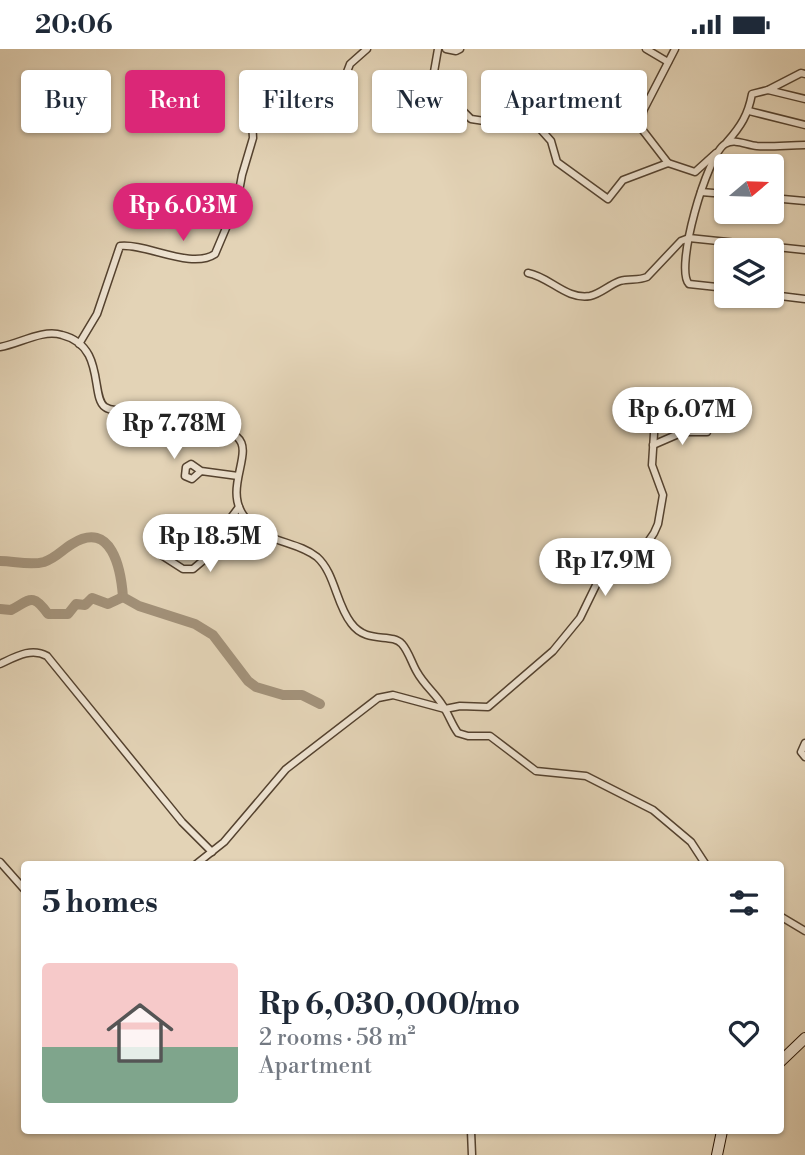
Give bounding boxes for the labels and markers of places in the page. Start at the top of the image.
pin: Rp 6.03M [111,183,255,243]
pin: Rp 6.07M [610,387,754,447]
pin: Rp 7.78M [102,401,246,461]
pin: Rp 18.5M [138,515,282,574]
pin: Rp 17.9M [533,539,677,598]

